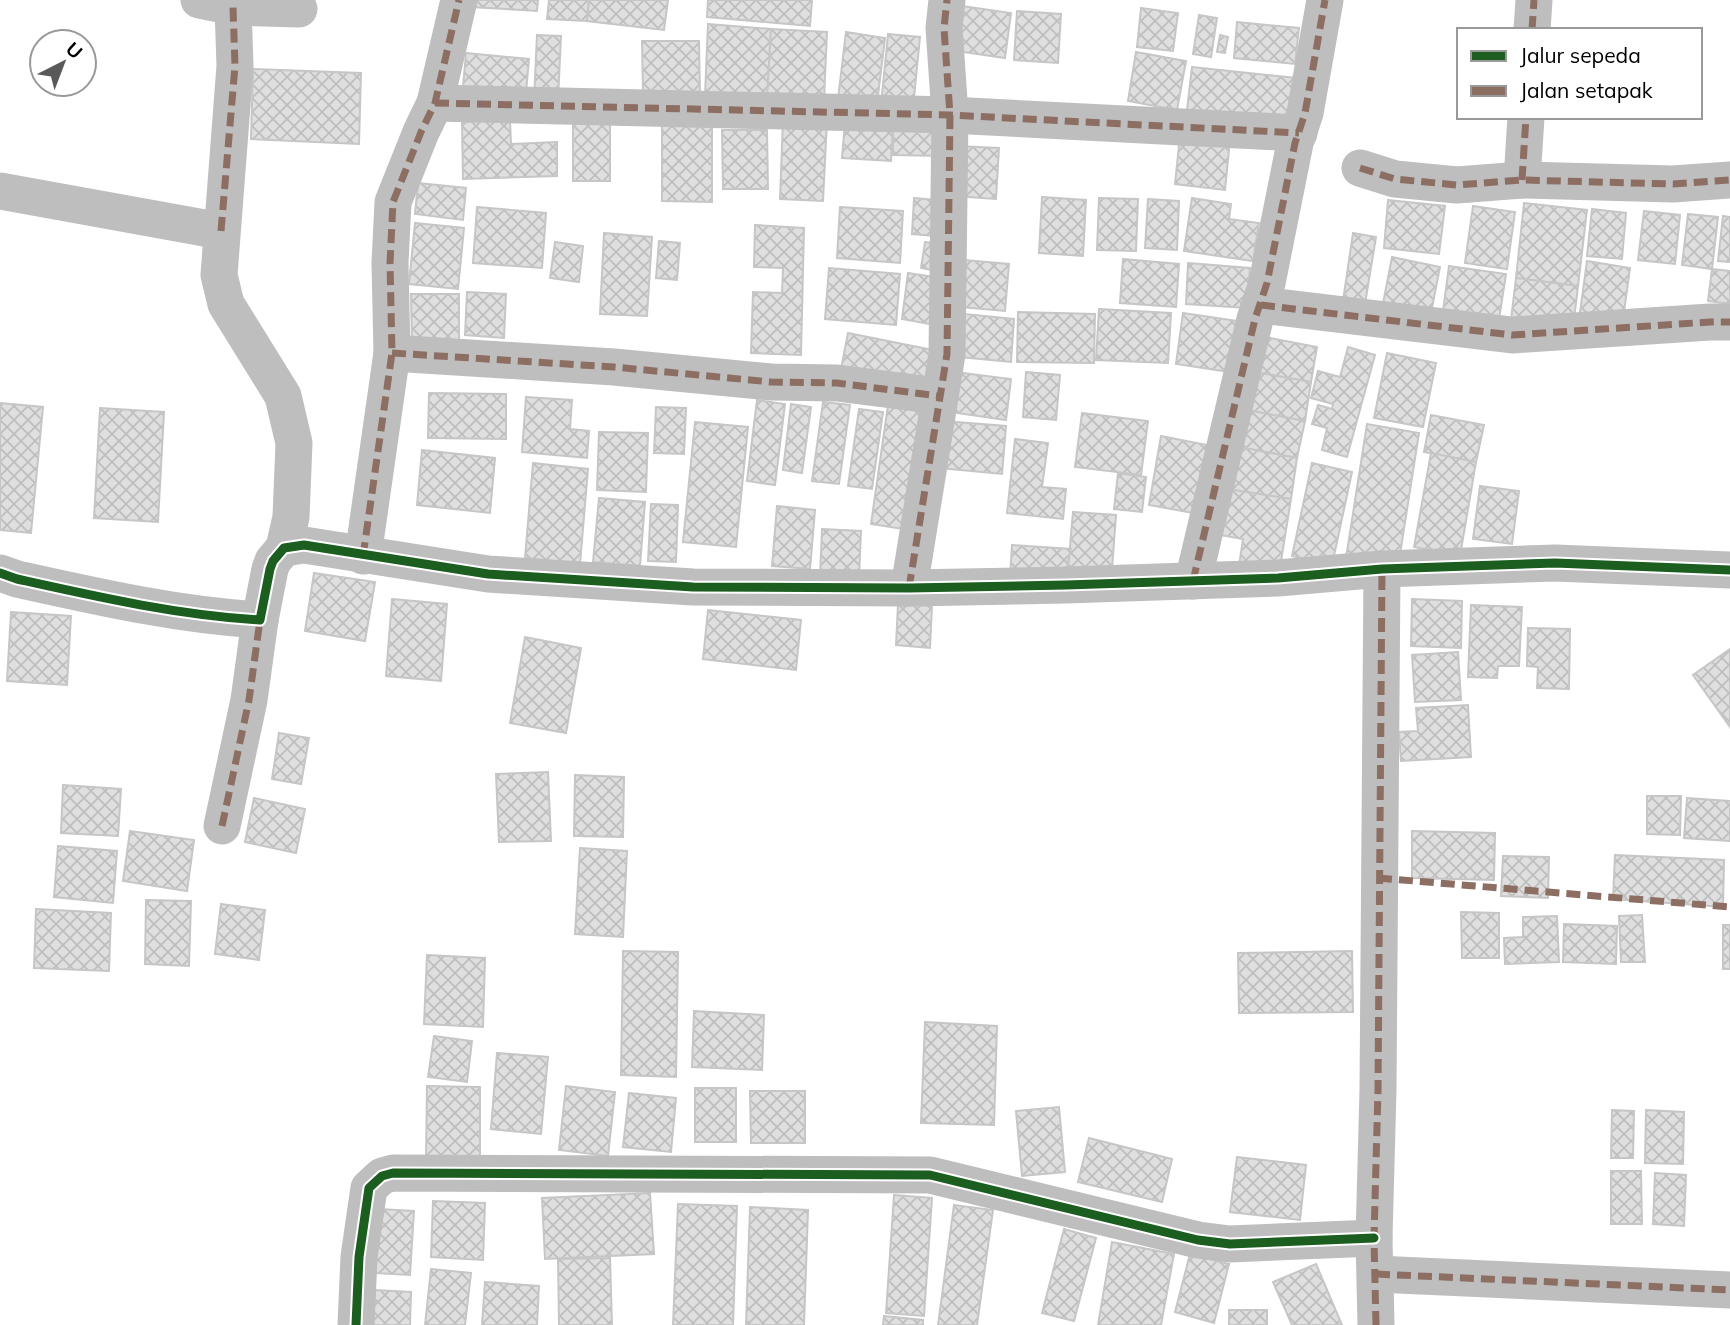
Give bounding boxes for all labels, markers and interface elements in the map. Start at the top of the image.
north arrow [28,28,98,98]
legend [1457,28,1702,119]
text: U [61,37,88,64]
text: Jalur sepeda [1520,42,1641,68]
text: Jalan setapak [1520,77,1653,103]

